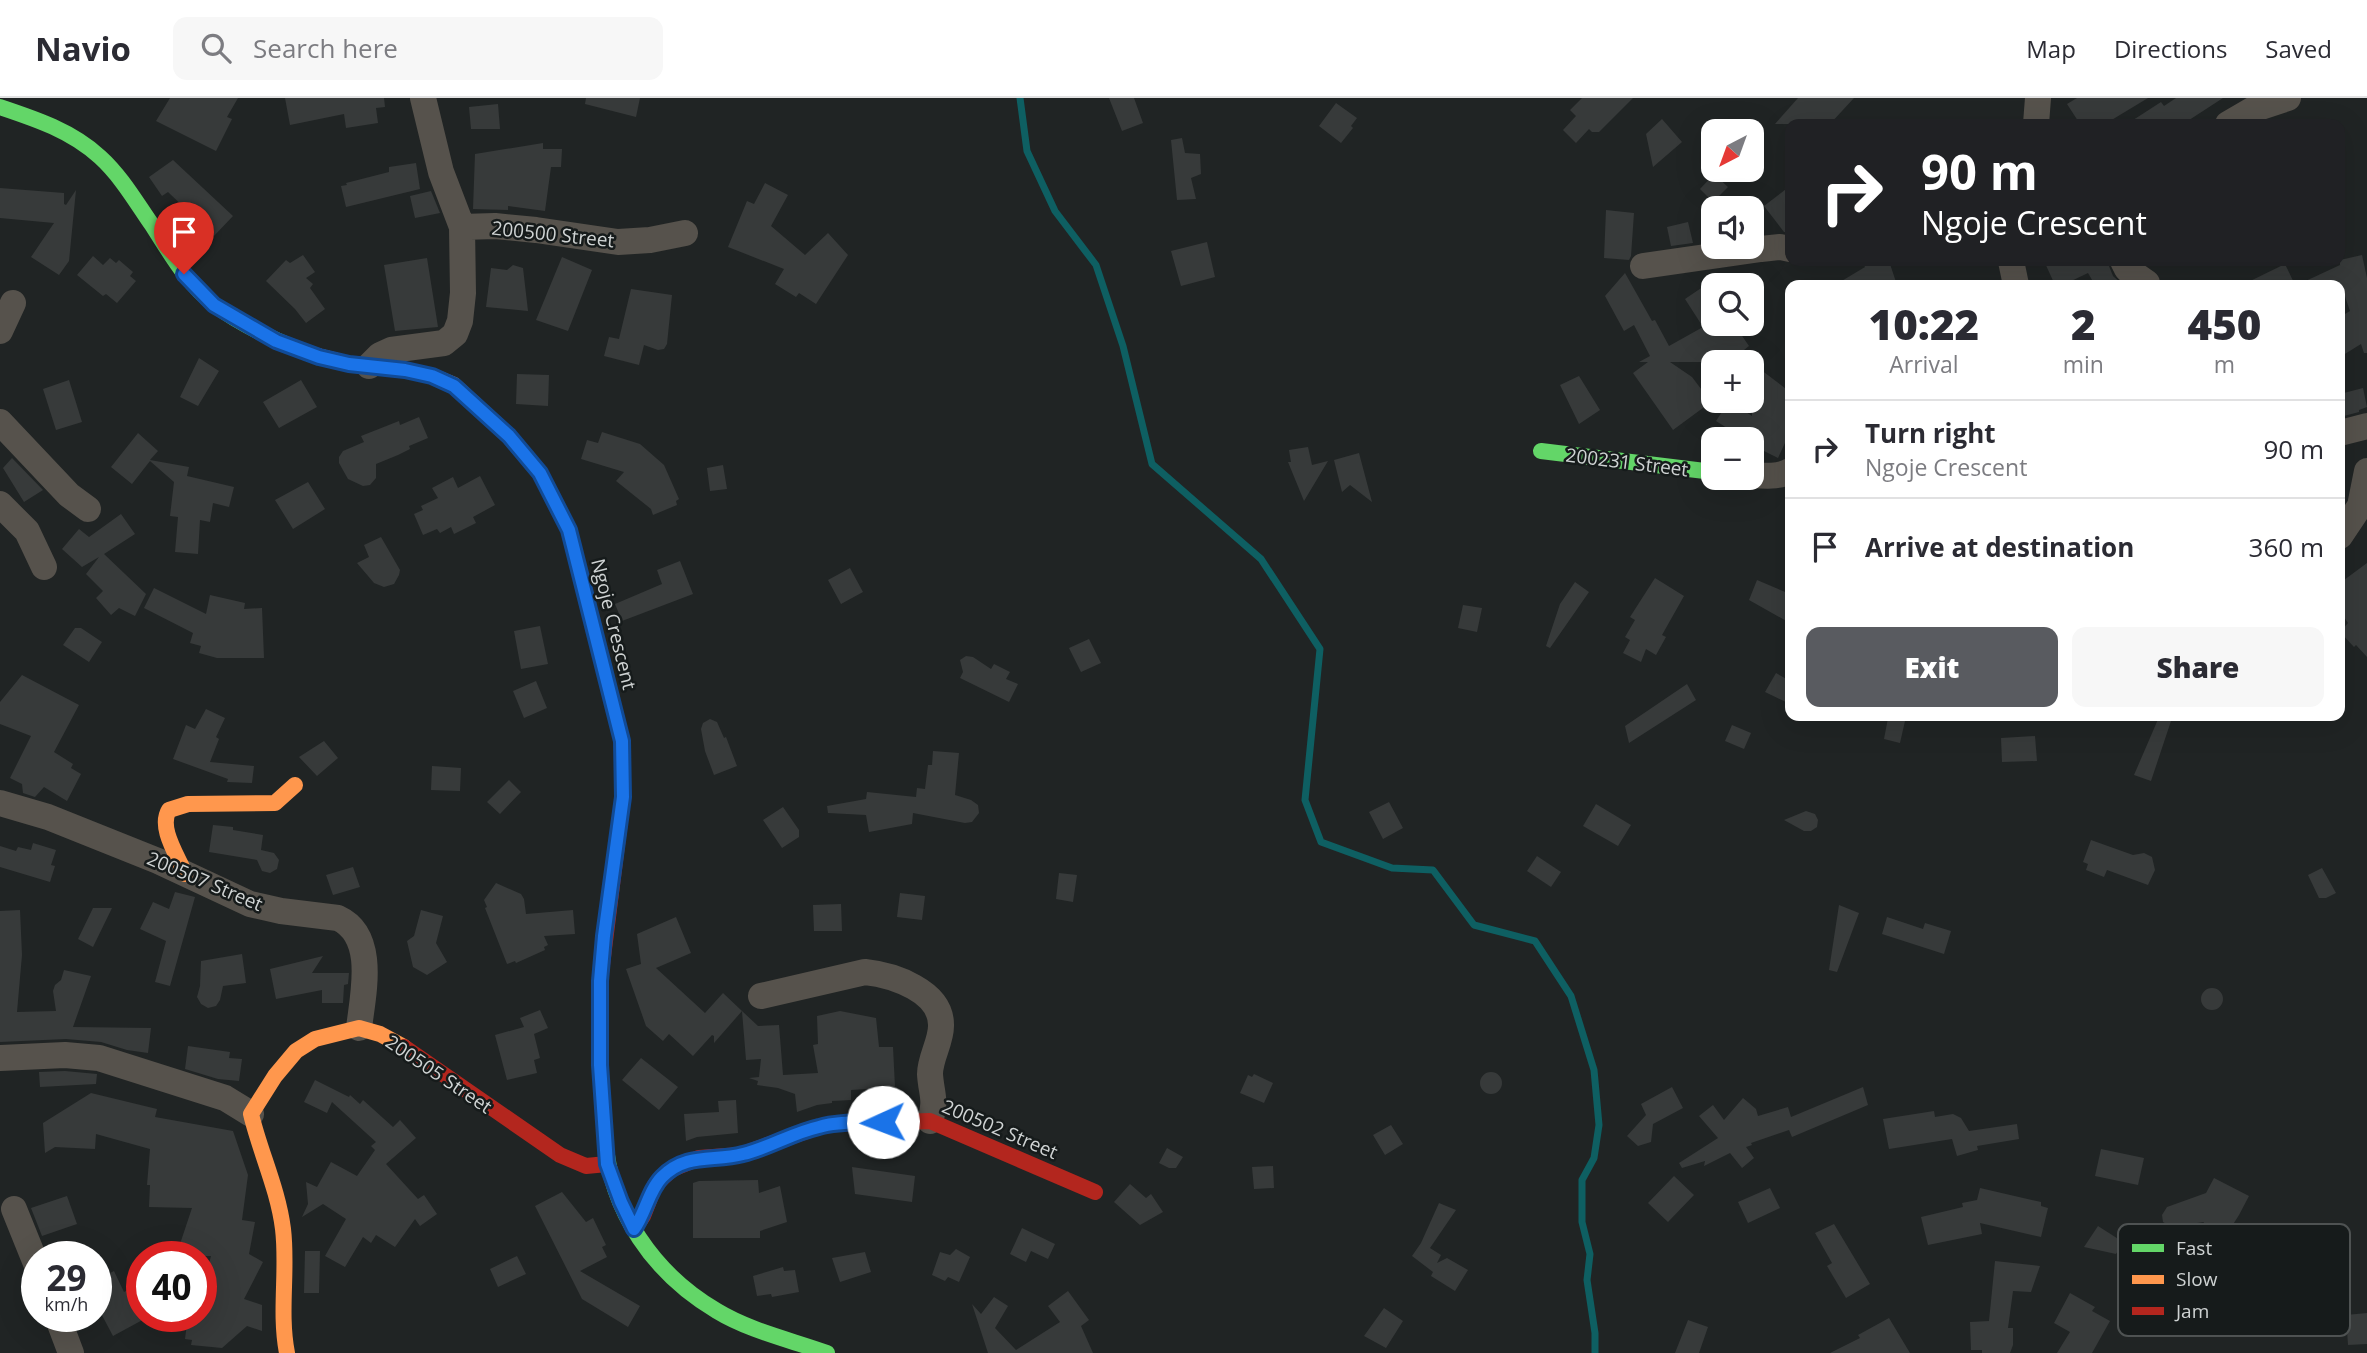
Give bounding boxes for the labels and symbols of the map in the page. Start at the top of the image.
north arrow [1701,119,1764,182]
pin [154,202,214,274]
street label: 200500 Street [490,215,616,253]
street label: 200231 Street [1564,442,1690,482]
street label: Ngoje Crescent [585,556,643,692]
street label: 200507 Street [143,845,267,917]
street label: 200505 Street [381,1029,498,1119]
position arrow [846,1085,920,1159]
street label: 200502 Street [938,1093,1062,1165]
legend [2118,1224,2350,1336]
text: Fast [2176,1235,2212,1261]
speed limit sign: 40 [126,1241,217,1332]
text: Slow [2176,1266,2218,1292]
text: Jam [2174,1298,2209,1324]

